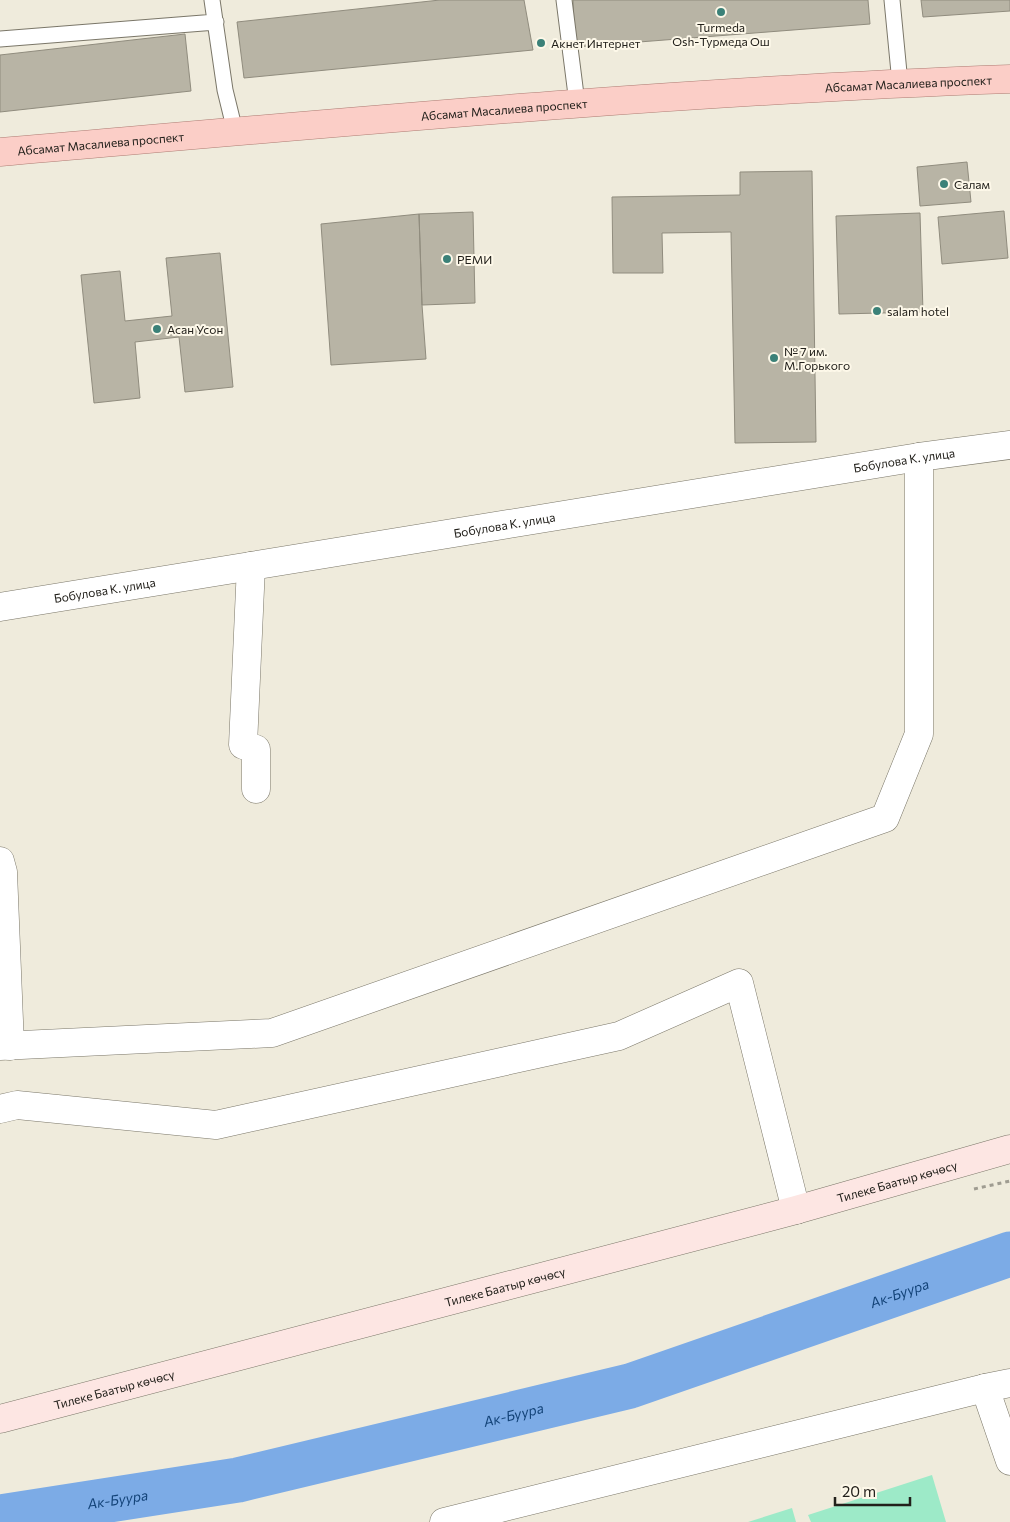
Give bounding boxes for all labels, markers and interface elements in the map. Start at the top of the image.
marker: Turmeda Osh-Турмеда Ош [715,6,727,18]
place label: Turmeda Osh-Турмеда Ош [672,20,770,48]
place label: Акнет Интернет [551,36,641,50]
marker: Акнет Интернет [535,37,547,49]
street label: Абсамат Масалиева проспект [824,73,993,94]
street label: Абсамат Масалиева проспект [420,96,588,123]
street label: Абсамат Масалиева проспект [17,129,185,157]
place label: Салам [954,177,990,191]
marker: Салам [938,178,950,190]
place label: РЕМИ [457,252,492,266]
marker: РЕМИ [441,253,453,265]
place label: salam hotel [887,304,949,318]
marker: salam hotel [871,305,883,317]
place label: Асан Усон [167,322,223,336]
marker: Асан Усон [151,323,163,335]
place label: № 7 им. М.Горького [784,344,850,372]
marker: № 7 им. М.Горького [768,352,780,364]
street label: Бобулова К. улица [852,445,956,475]
street label: Бобулова К. улица [453,510,556,540]
street label: Бобулова К. улица [53,575,156,605]
street label: Тилеке Баатыр көчөсү [835,1157,959,1205]
street label: Тилеке Баатыр көчөсү [443,1264,567,1309]
water label: Ак-Буура [867,1274,931,1311]
street label: Тилеке Баатыр көчөсү [52,1366,176,1412]
water label: Ак-Буура [481,1399,545,1430]
scale bar [835,1474,910,1506]
text: 20 m [842,1482,876,1500]
water label: Ак-Буура [85,1486,149,1512]

